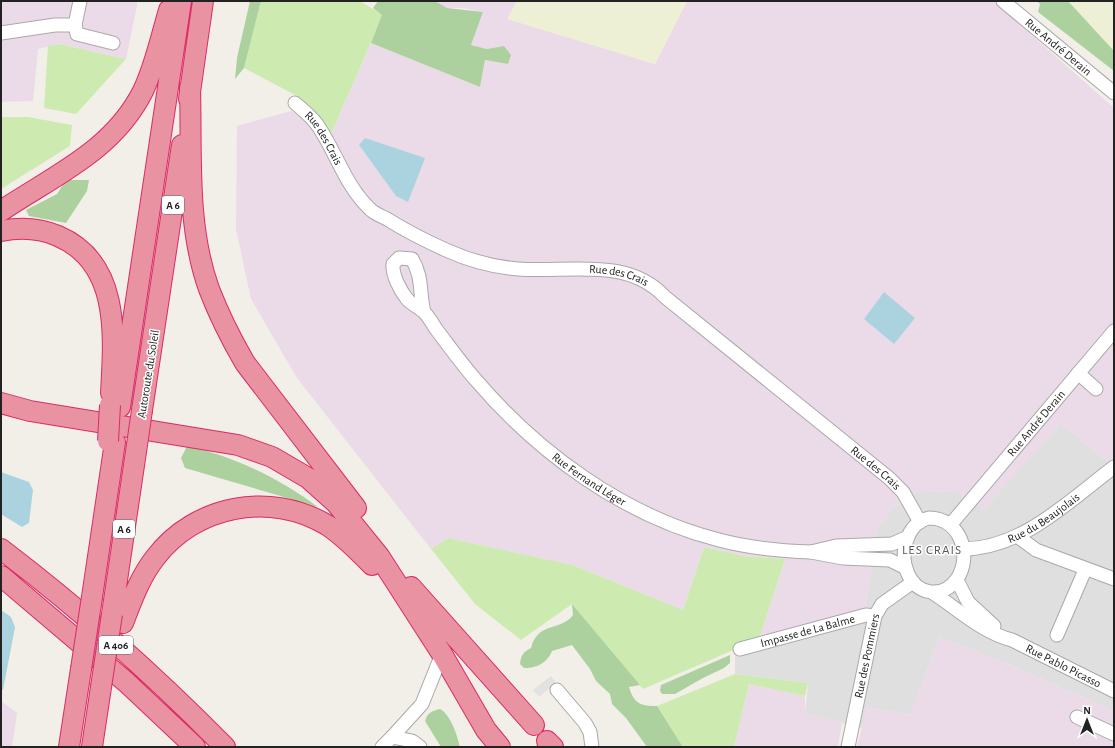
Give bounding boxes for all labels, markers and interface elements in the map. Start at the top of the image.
street label: Rue André Derain [1023,16,1094,78]
street label: Rue des Crais [303,109,345,167]
road number: A 6 [162,196,184,214]
street label: Rue des Crais [589,263,651,288]
street label: Autoroute du Soleil [135,329,161,419]
street label: Rue André Derain [1005,388,1067,459]
street label: Rue des Crais [848,444,903,492]
street label: Rue Fernand Léger [550,450,628,508]
street label: Rue du Beaujolais [1006,491,1082,545]
road number: A 6 [113,520,135,538]
district label: LES CRAIS [902,544,962,557]
street label: Impasse de La Balme [759,612,856,649]
street label: Rue des Pommiers [852,613,881,699]
road number: A 406 [99,636,133,654]
street label: Rue Pablo Picasso [1024,642,1103,690]
north arrow [1067,700,1107,740]
text: N [1083,705,1091,716]

